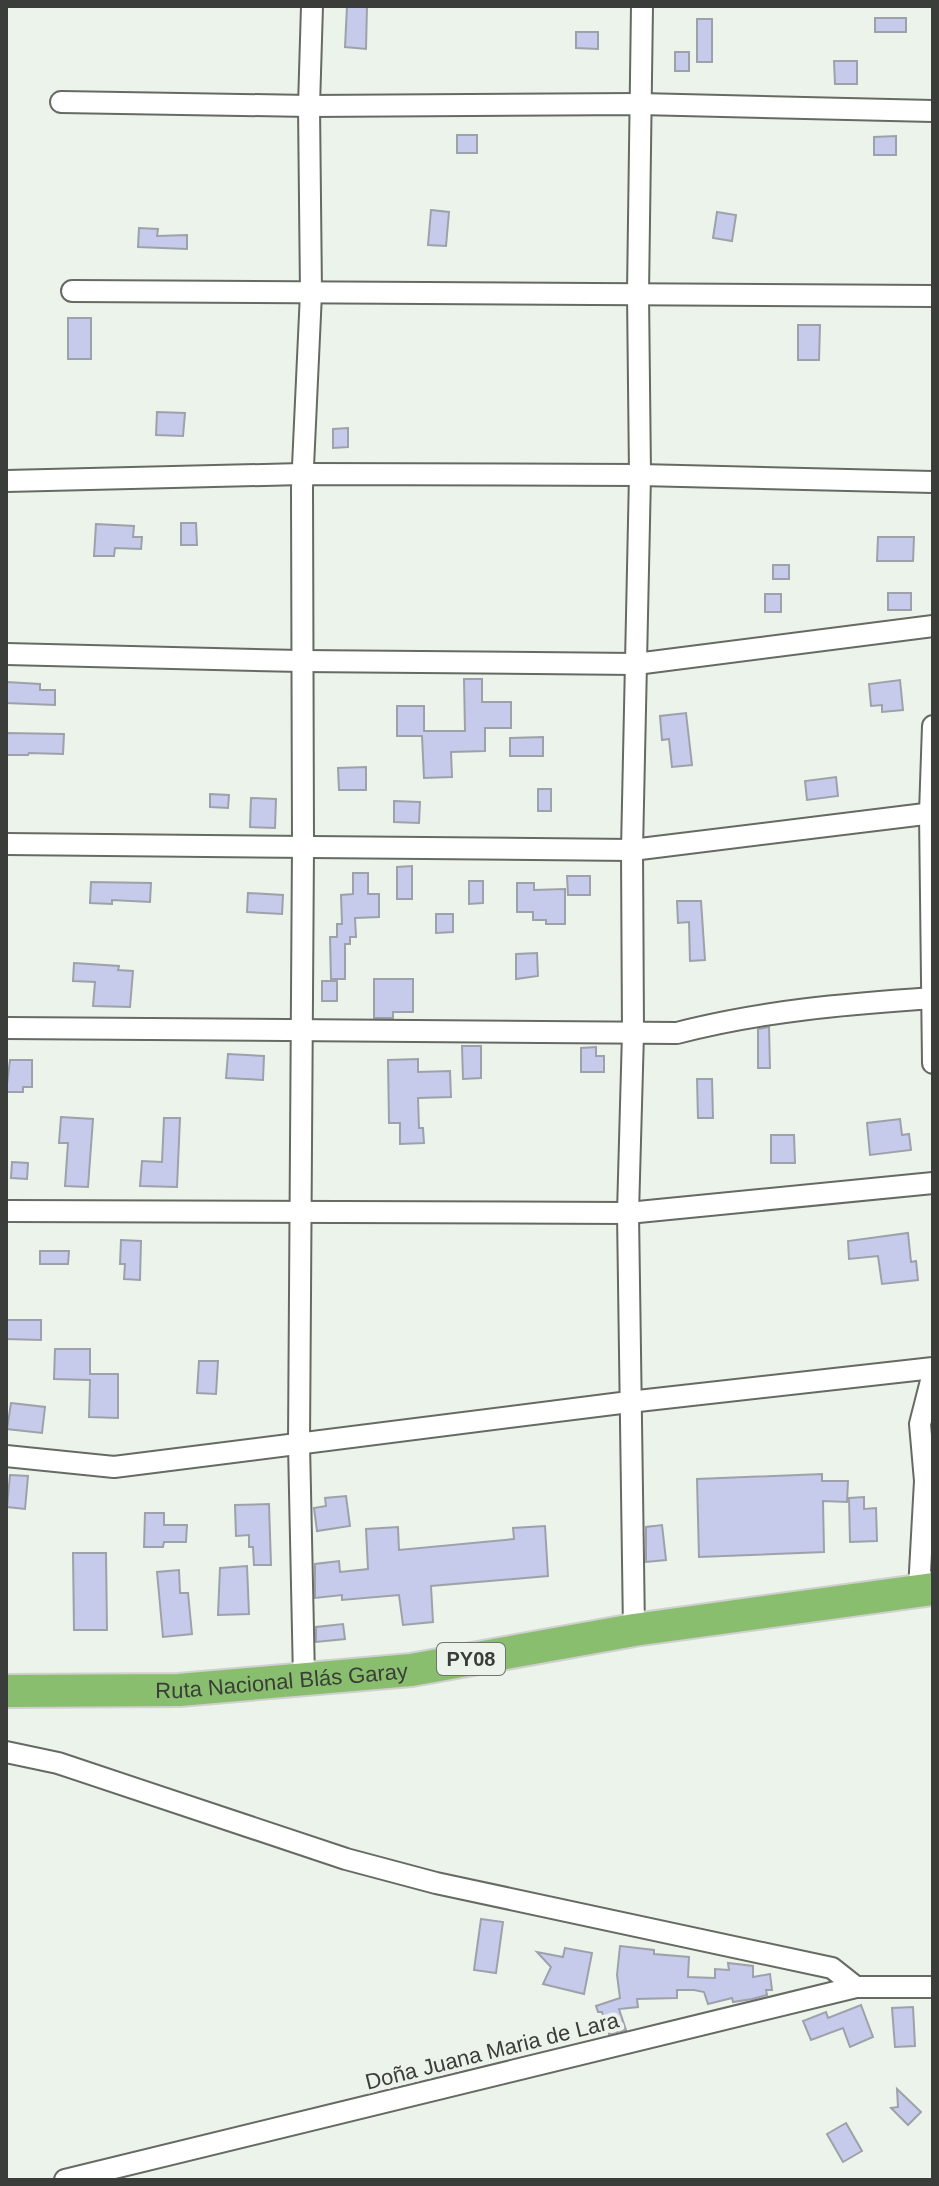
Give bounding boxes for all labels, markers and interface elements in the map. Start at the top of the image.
road number: PY08 [437,1643,505,1675]
street label: Ruta Nacional Blás Garay [155,1658,409,1703]
street label: Doña Juana Maria de Lara [363,2007,622,2095]

